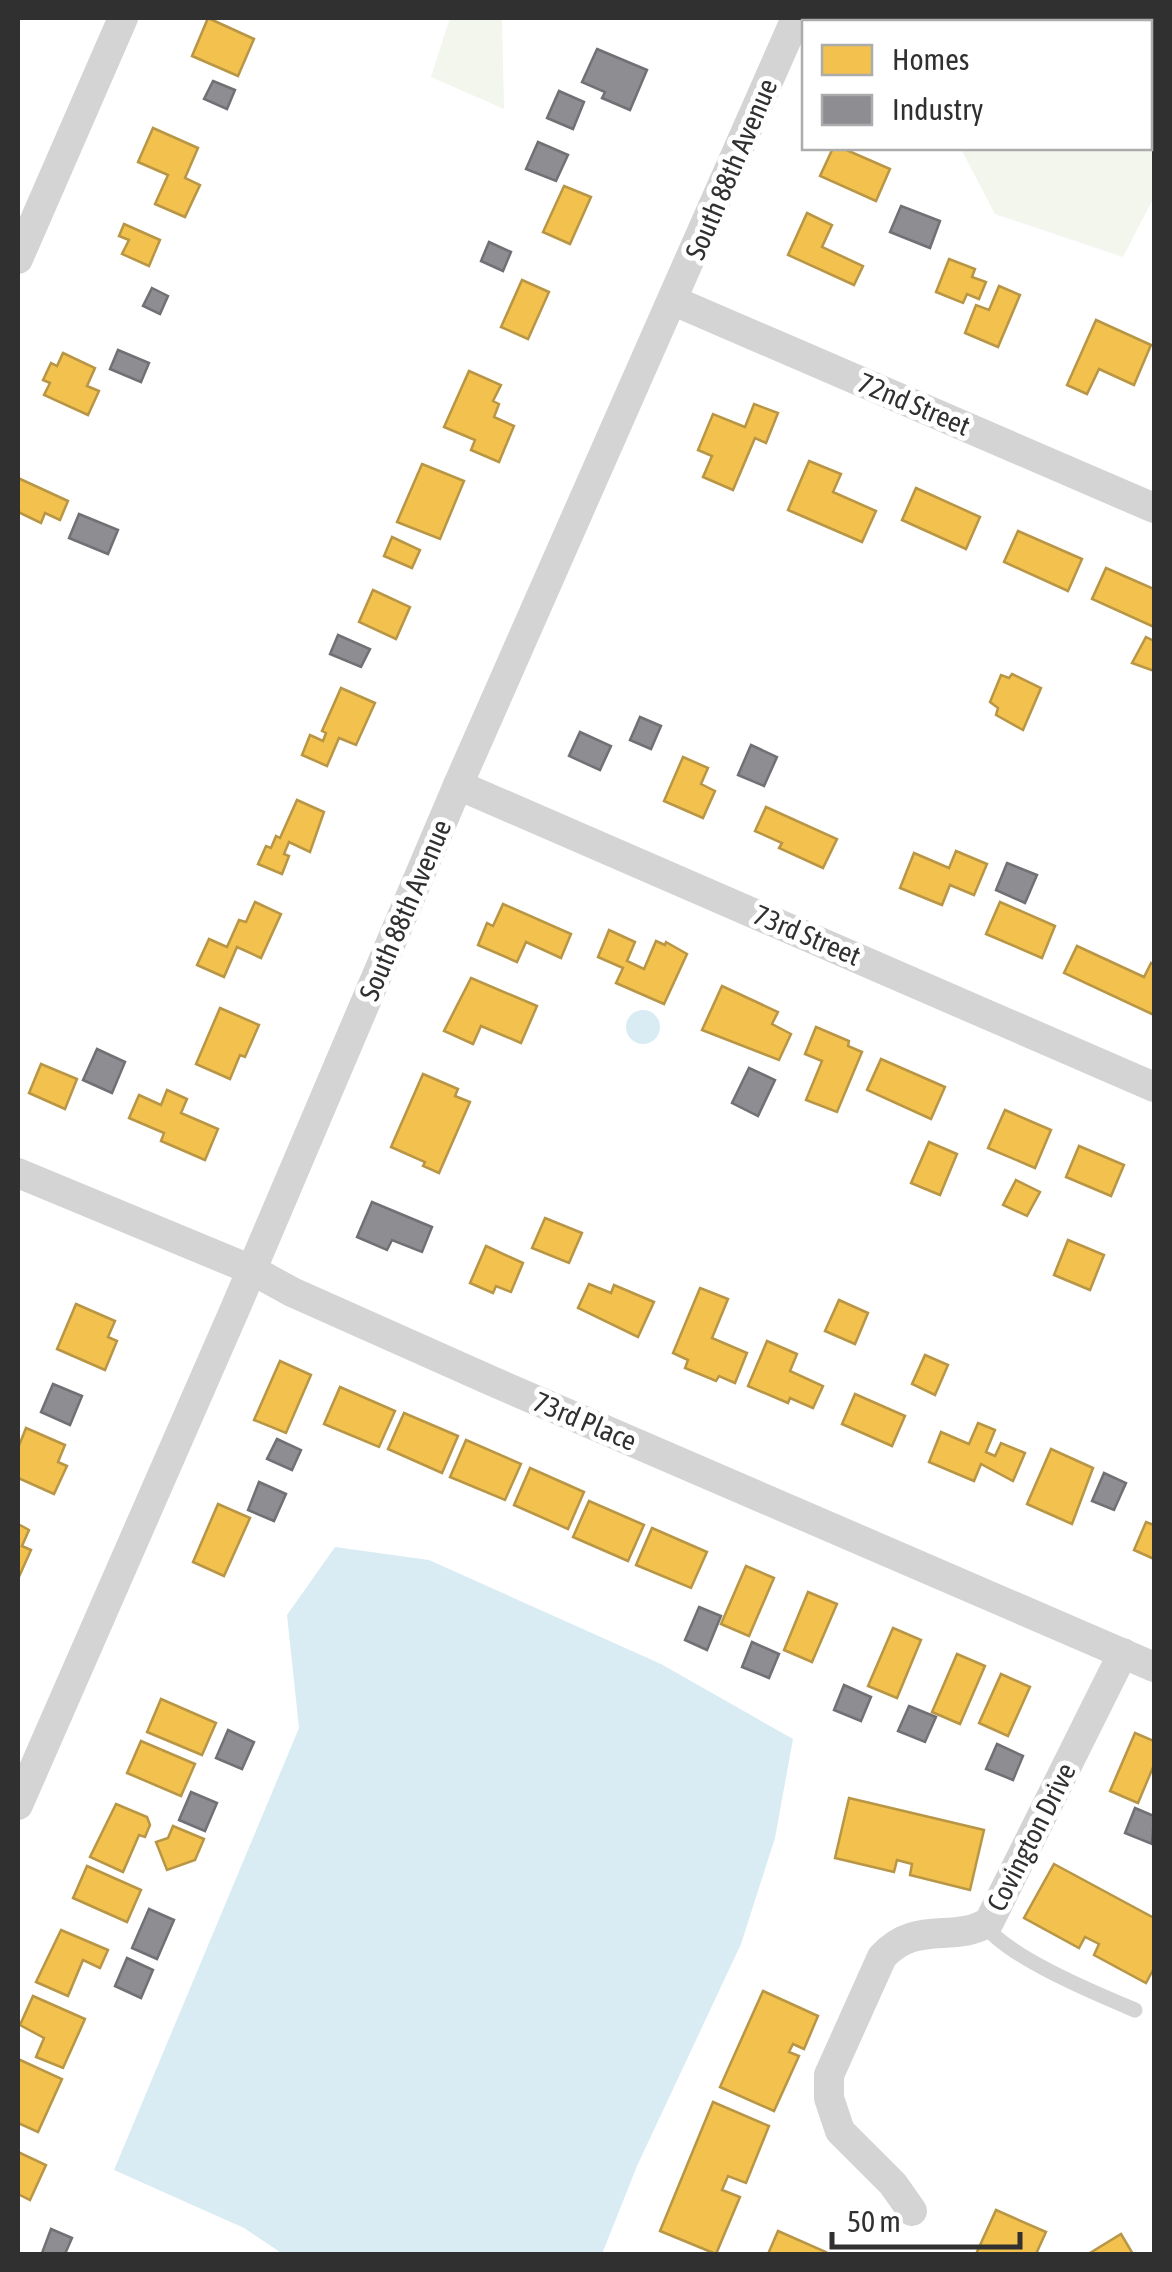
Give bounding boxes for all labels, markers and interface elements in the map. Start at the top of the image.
legend [802,20,1152,150]
text: Homes [892,42,969,76]
street label: South 88th Avenue [679,74,783,264]
text: Industry [892,92,983,126]
street label: 72nd Street [853,366,975,442]
street label: South 88th Avenue [353,815,457,1005]
street label: 73rd Street [749,898,865,972]
street label: 73rd Place [529,1385,641,1457]
street label: Covington Drive [980,1758,1082,1916]
scale bar [832,2187,1020,2249]
text: 50 m [847,2204,901,2238]

